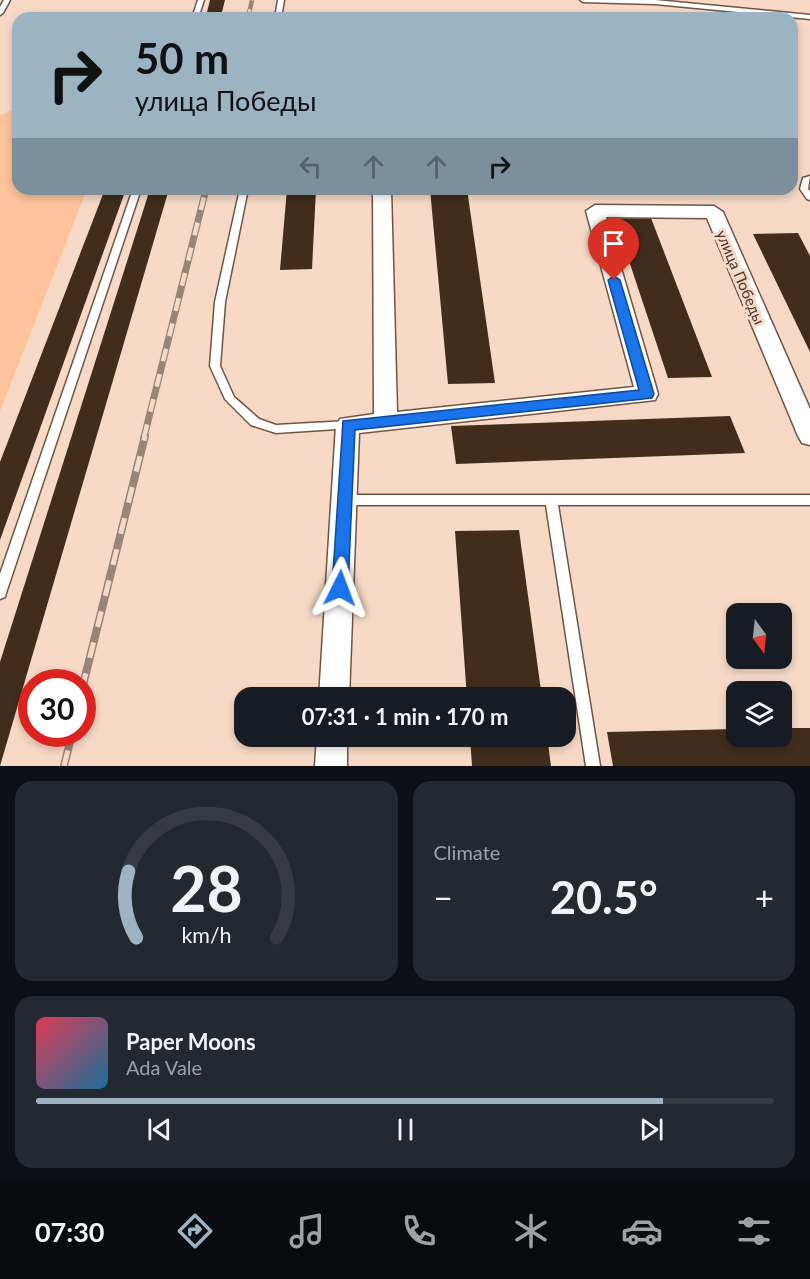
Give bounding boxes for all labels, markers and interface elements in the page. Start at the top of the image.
text: 50 m [135,33,229,83]
icon: right [36,36,114,114]
text: улица Победы [135,84,317,117]
icon: left [294,150,327,183]
icon: ahead [357,150,390,183]
icon: ahead [420,150,453,183]
icon: right [483,150,516,183]
pin [588,218,639,280]
icon: arrive [597,227,630,260]
street label: улица Победы [713,227,769,327]
position arrow [308,556,372,620]
north arrow [726,603,792,669]
map controls [726,603,792,747]
speed limit sign: 30 [18,669,96,747]
button: layers [726,681,792,747]
text: 07:31 · 1 min · 170 m [302,703,508,730]
text: Climate [434,840,500,864]
text: 28 [170,850,242,925]
text: 20.5° [550,870,658,924]
text: − [434,877,453,917]
text: + [755,877,774,917]
text: km/h [181,922,231,948]
text: Paper Moons [126,1028,256,1055]
text: Ada Vale [126,1055,202,1079]
icon: previous [143,1113,176,1146]
icon: pause [389,1113,422,1146]
icon: next [635,1113,668,1146]
icon: directions [174,1210,216,1252]
icon: music [286,1210,328,1252]
icon: phone [398,1210,440,1252]
icon: climate [510,1210,552,1252]
icon: car [621,1210,663,1252]
icon: filters [733,1210,775,1252]
text: 07:30 [35,1215,104,1248]

